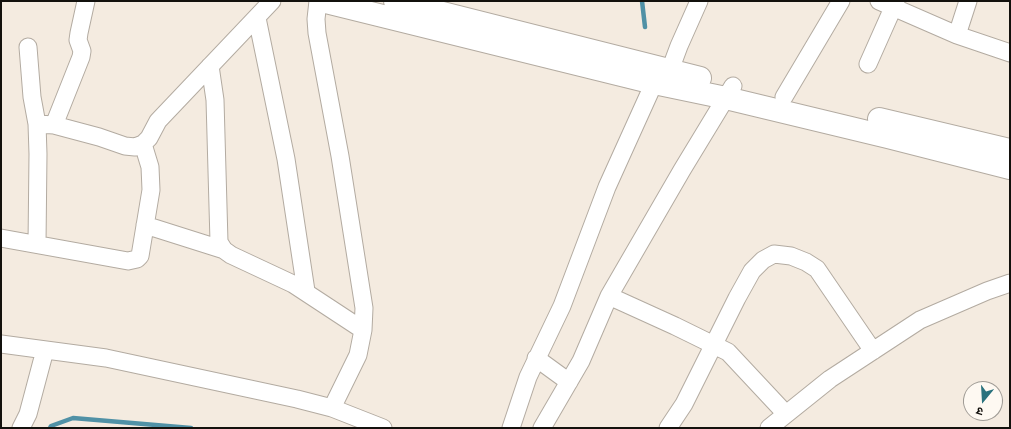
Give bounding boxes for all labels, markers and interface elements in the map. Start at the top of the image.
north arrow [963,381,1003,421]
text: उ [974,404,985,419]

